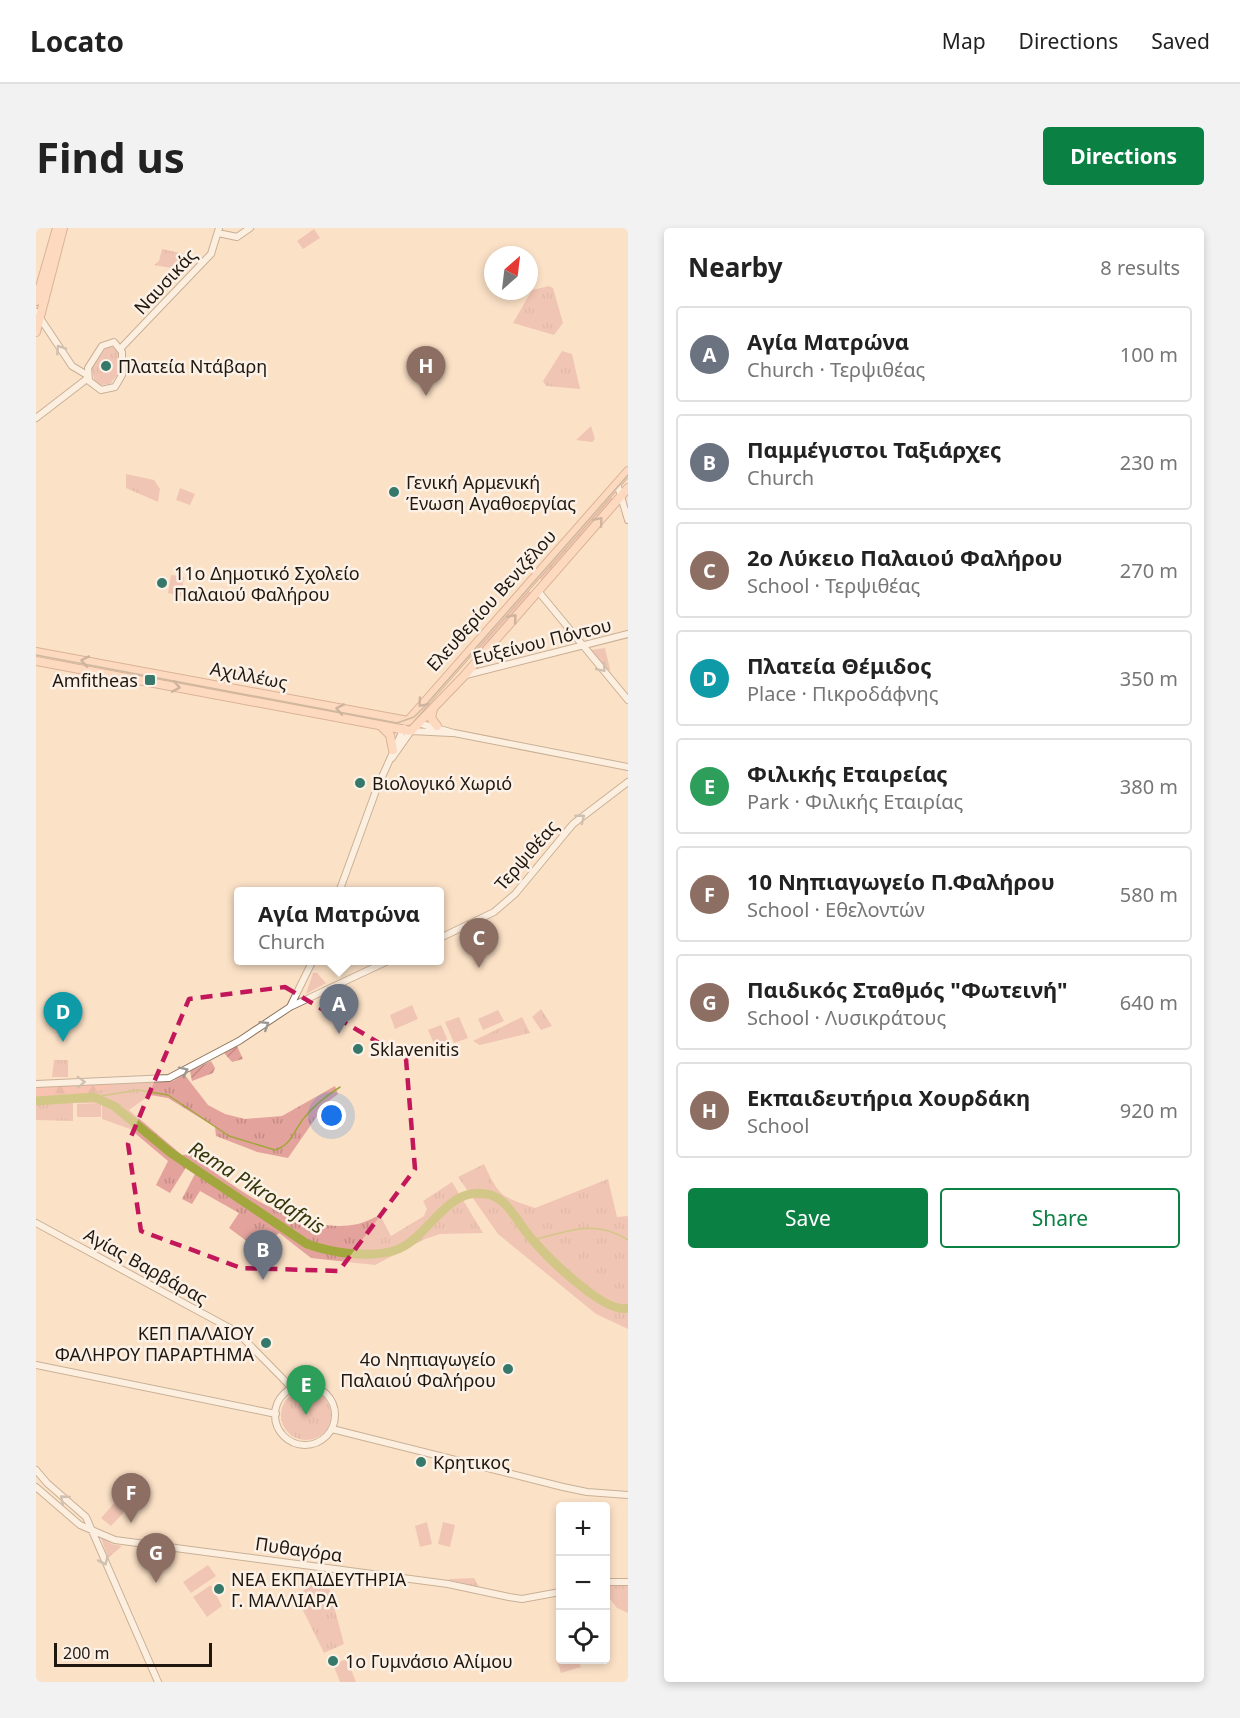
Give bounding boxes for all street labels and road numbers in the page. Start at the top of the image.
street label: Ναυσικάς [128,243,202,319]
street label: Ελευθερίου Βενιζέλου [421,524,561,676]
street label: Ευξείνου Πόντου [470,612,614,670]
street label: Αχιλλέως [208,656,290,694]
street label: Τερψιθέας [489,815,563,895]
street label: Αγίας Βαρβάρας [80,1222,212,1310]
street label: Πυθαγόρα [254,1531,344,1567]

